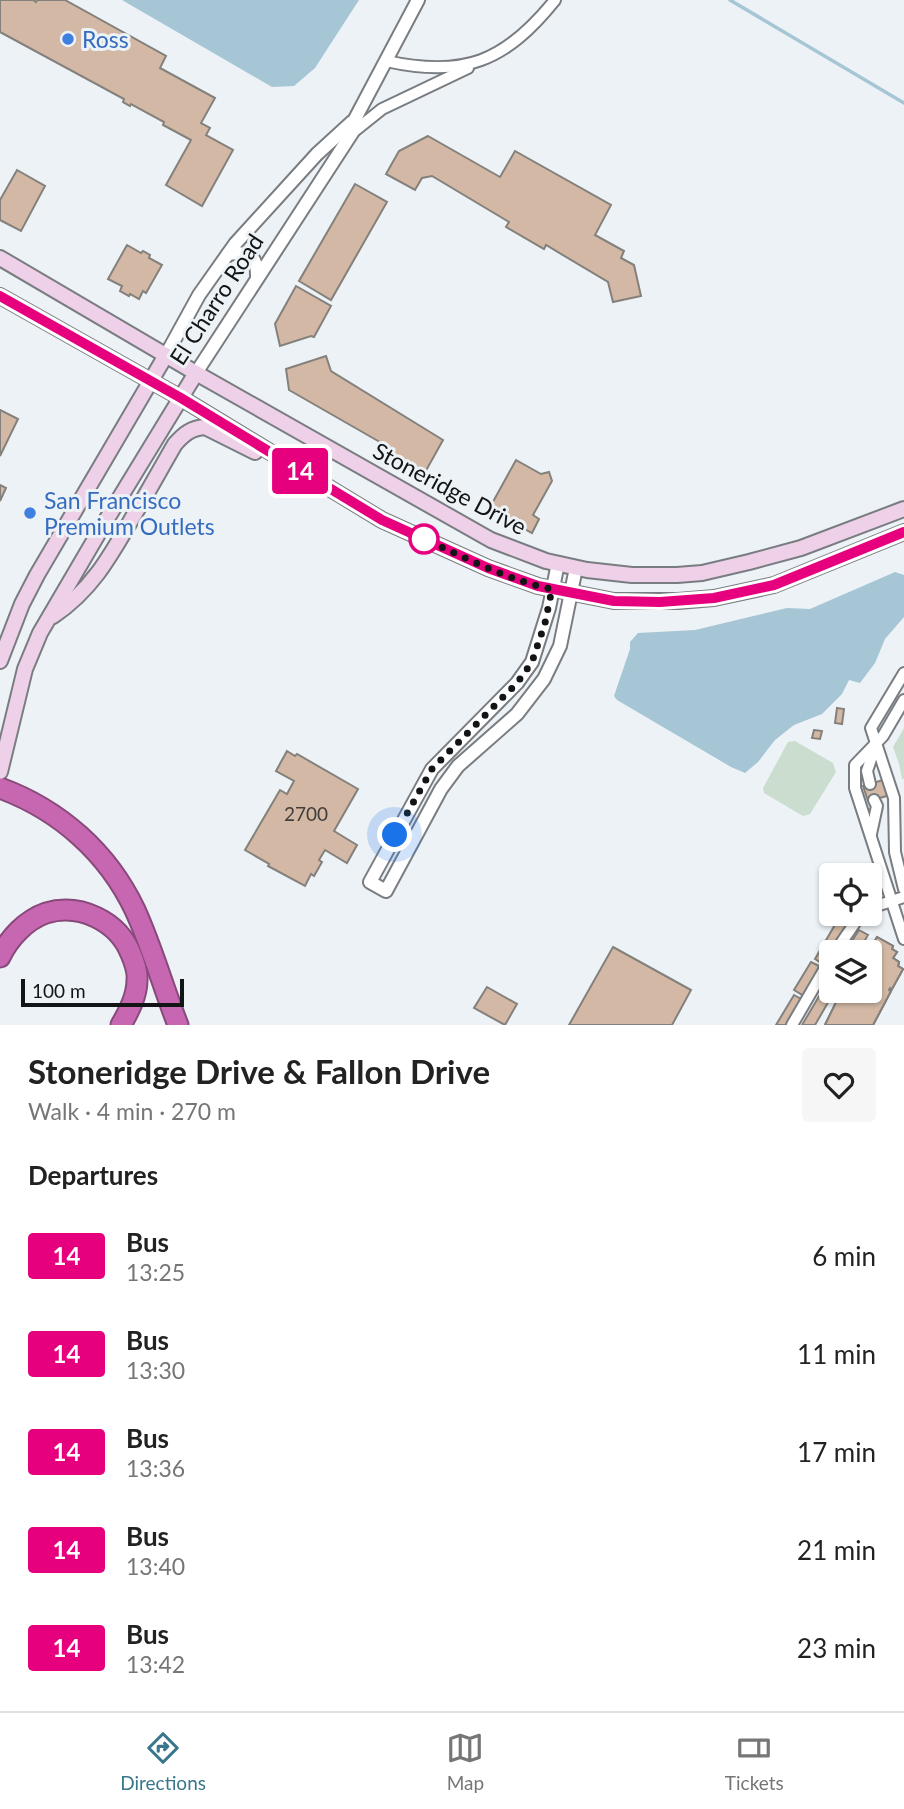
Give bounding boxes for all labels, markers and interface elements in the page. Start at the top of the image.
place label: Ross [82,25,129,53]
marker: Ross [60,31,76,47]
street label: El Charro Road [163,228,269,370]
street label: Stoneridge Drive [369,436,531,540]
line badge: 14 [268,448,332,494]
text: 14 [286,456,314,485]
place label: San Francisco Premium Outlets [44,486,215,540]
marker: San Francisco Premium Outlets [22,505,38,521]
unlabelled marker [409,524,439,554]
house number: 2700 [284,802,328,825]
your location [377,817,412,852]
map controls [819,863,882,1003]
button: locate [819,863,882,926]
button: layers [819,940,882,1003]
scale bar [21,976,184,1008]
text: 100 m [32,979,86,1002]
button: heart [802,1048,876,1122]
text: Stoneridge Drive & Fallon Drive [28,1051,490,1091]
text: Walk · 4 min · 270 m [28,1097,236,1125]
text: Departures [28,1159,158,1191]
text: Bus [126,1226,169,1258]
text: 6 min [812,1240,876,1272]
text: 14 [53,1241,80,1270]
text: 13:25 [126,1258,185,1286]
text: Bus [126,1324,169,1356]
text: 11 min [797,1338,876,1370]
text: 14 [53,1339,80,1368]
text: 13:30 [126,1356,185,1384]
text: Bus [126,1422,169,1454]
text: 17 min [797,1436,876,1468]
text: 14 [53,1437,80,1466]
text: 13:36 [126,1454,185,1482]
text: Bus [126,1520,169,1552]
text: 21 min [797,1534,876,1566]
text: 14 [53,1535,80,1564]
text: 13:40 [126,1552,185,1580]
text: Bus [126,1618,169,1650]
text: 23 min [797,1632,876,1664]
text: 14 [53,1633,80,1662]
text: 13:42 [126,1650,185,1678]
tab: Directions [120,1729,206,1794]
tab: Map [446,1729,484,1794]
tab: Tickets [725,1729,784,1794]

